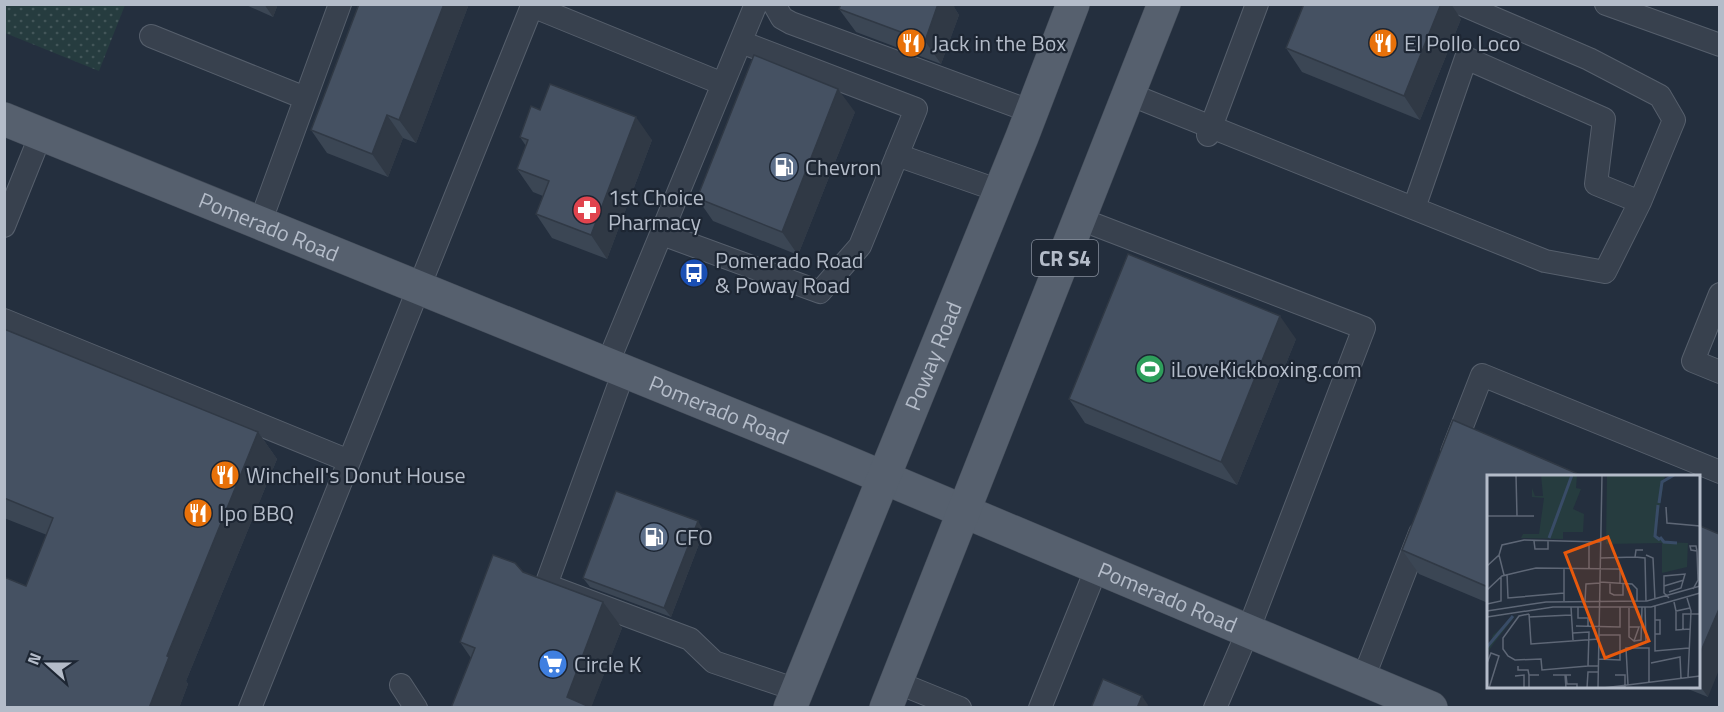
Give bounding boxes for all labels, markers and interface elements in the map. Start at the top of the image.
place label: Jack in the Box [932,26,1066,60]
place label: El Pollo Loco [1404,26,1520,60]
restaurant icon: Jack in the Box [895,27,927,59]
restaurant icon: El Pollo Loco [1367,27,1399,59]
place label: Chevron [805,150,881,184]
fuel station icon: Chevron [768,151,800,183]
place label: 1st Choice Pharmacy [608,180,704,239]
street label: Pomerado Road [194,183,344,270]
pharmacy icon: 1st Choice Pharmacy [571,194,603,226]
road number: CR S4 [1032,240,1098,276]
place label: Pomerado Road & Poway Road [715,243,863,302]
bus stop icon: Pomerado Road & Poway Road [678,257,710,289]
street label: Poway Road [896,296,970,416]
place label: iLoveKickboxing.com [1171,352,1362,386]
sports icon: iLoveKickboxing.com [1134,353,1166,385]
street label: Pomerado Road [644,366,794,453]
place label: Winchell's Donut House [246,458,466,492]
restaurant icon: Winchell's Donut House [209,459,241,491]
inset map [1487,475,1700,688]
place label: Ipo BBQ [219,496,294,530]
restaurant icon: Ipo BBQ [182,497,214,529]
place label: CFO [675,520,713,554]
fuel station icon: CFO [638,521,670,553]
street label: Pomerado Road [1093,553,1243,642]
north arrow [18,634,78,694]
place label: Circle K [574,647,642,681]
supermarket icon: Circle K [537,648,569,680]
text: N [21,649,47,668]

